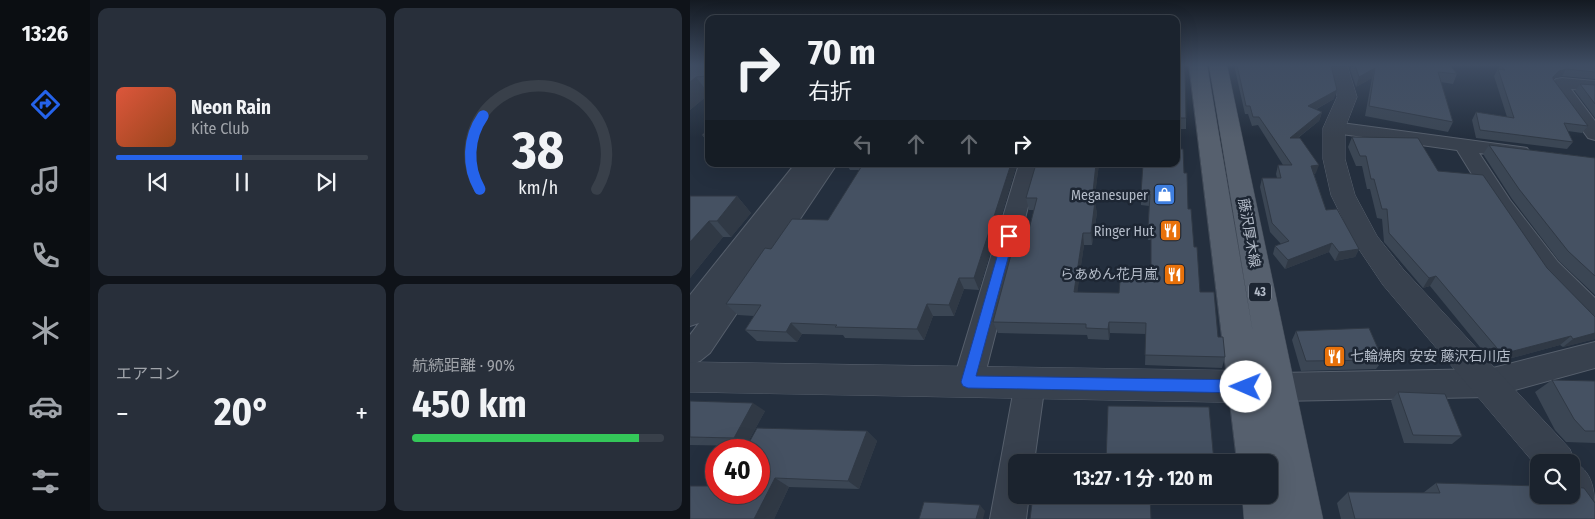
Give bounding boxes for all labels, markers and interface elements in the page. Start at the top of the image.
text: 13:26 [22,20,68,47]
text: 70 m [808,31,876,73]
icon: right [725,35,790,100]
text: 右折 [808,78,852,105]
icon: directions [28,87,63,122]
text: Neon Rain [191,96,271,119]
text: Kite Club [191,119,249,138]
text: 38 [511,119,564,182]
icon: left [849,130,877,158]
icon: ahead [902,130,930,158]
icon: ahead [955,130,983,158]
icon: right [1008,130,1036,158]
icon: music [28,163,63,198]
icon: previous [144,168,172,196]
icon: pause [228,168,256,196]
icon: next [312,168,340,196]
text: km/h [518,177,558,199]
shop icon: Meganesuper [1152,183,1176,207]
place label: Meganesuper [1071,187,1148,204]
street label: 藤沢厚木線 [1235,197,1263,269]
pin [988,215,1030,257]
restaurant icon: Ringer Hut [1158,219,1182,243]
icon: arrive [995,222,1023,250]
place label: Ringer Hut [1094,223,1154,240]
icon: phone [28,238,63,273]
restaurant icon: らあめん花月嵐 [1162,262,1186,286]
place label: らあめん花月嵐 [1060,266,1159,283]
road number: 43 [1249,282,1271,302]
icon: climate [28,313,63,348]
restaurant icon: 七輪焼肉 安安 藤沢石川店 [1322,344,1346,368]
place label: 七輪焼肉 安安 藤沢石川店 [1350,348,1511,365]
text: 航続距離 · 90% [412,356,515,375]
position arrow [1219,360,1271,412]
text: エアコン [116,364,180,383]
text: 450 km [412,381,527,427]
icon: car [28,389,63,424]
text: 20° [214,389,270,435]
text: − [116,397,129,430]
text: + [355,397,368,430]
speed limit sign: 40 [705,439,770,504]
map controls [1530,454,1580,504]
button: search [1530,454,1580,504]
icon: filters [28,464,63,499]
text: 13:27 · 1 分 · 120 m [1073,467,1213,490]

